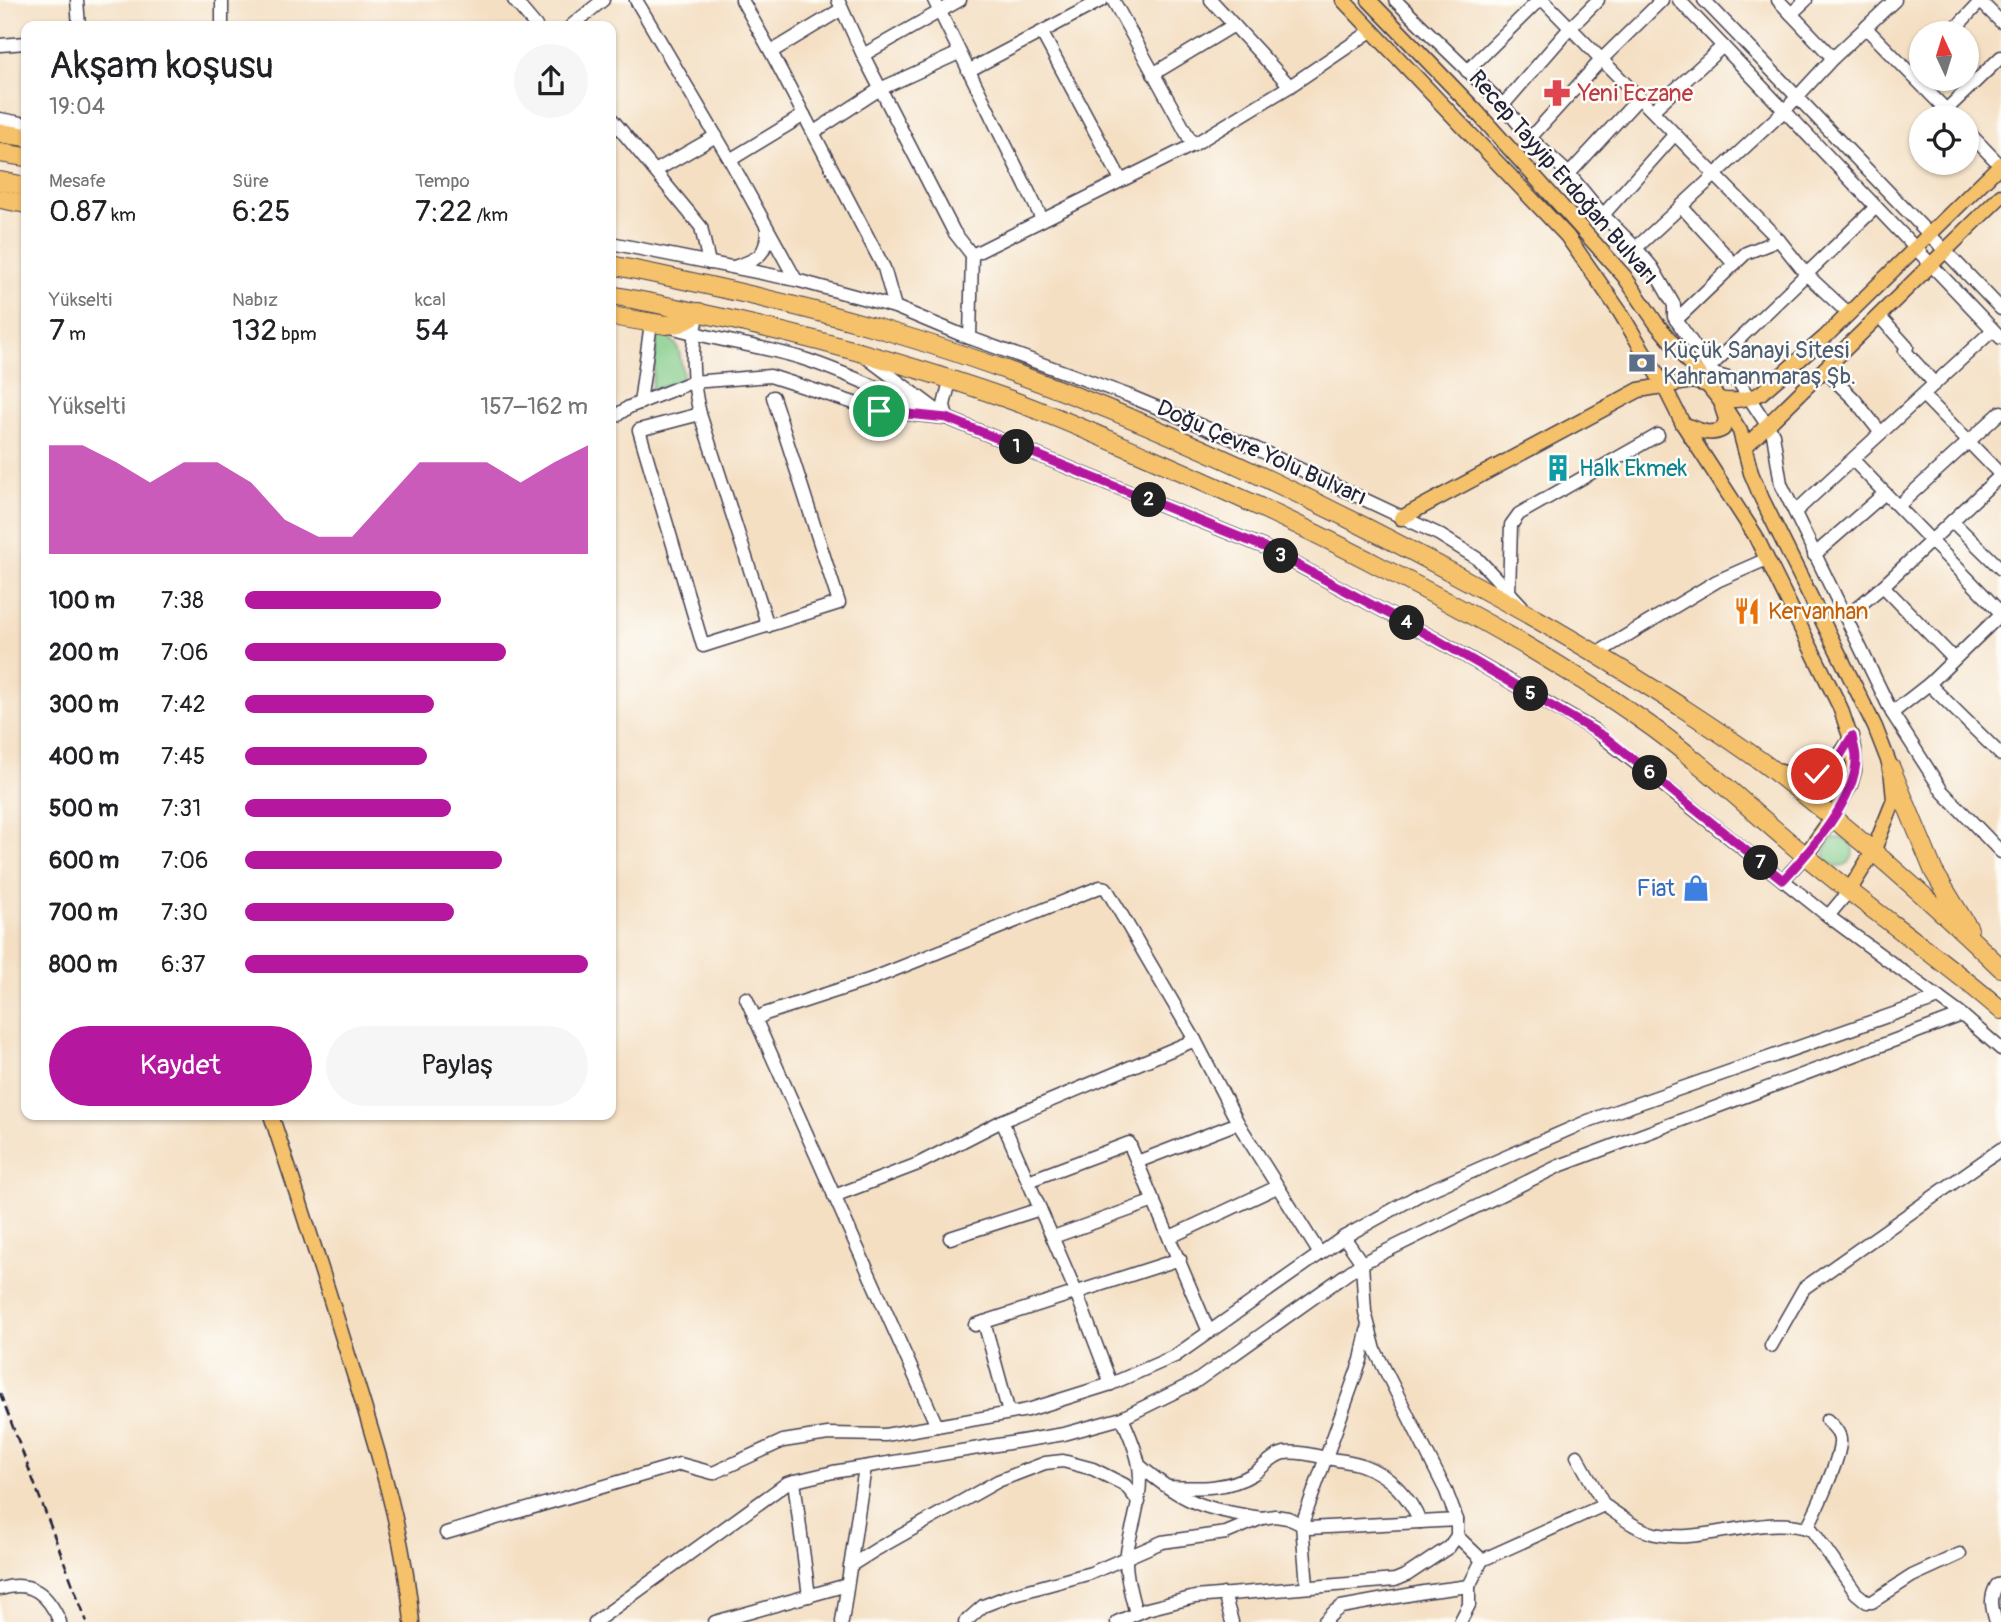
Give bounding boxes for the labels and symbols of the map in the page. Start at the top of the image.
north arrow [1909,21,1979,91]
street label: Recep Tayyip Erdoğan Bulvarı [1463,64,1665,291]
pharmacy icon: Yeni Eczane [1542,78,1572,108]
place label: Yeni Eczane [1577,79,1694,108]
place label: Küçük Sanayi Sitesi Kahramanmaraş Şb. [1663,336,1856,391]
bank icon: Küçük Sanayi Sitesi Kahramanmaraş Şb. [1627,348,1657,378]
pin [849,381,909,441]
street label: Doğu Çevre Yolu Bulvarı [1152,393,1371,512]
pin: 1 [1000,430,1034,464]
building icon: Halk Ekmek [1543,453,1573,483]
place label: Halk Ekmek [1579,454,1688,483]
pin: 2 [1132,482,1166,518]
pin: 3 [1264,538,1298,574]
restaurant icon: Kervanhan [1732,596,1762,626]
place label: Kervanhan [1768,597,1869,626]
pin: 4 [1390,606,1424,640]
pin: 5 [1514,676,1548,712]
pin [1787,744,1847,804]
pin: 6 [1632,756,1668,790]
pin: 7 [1744,846,1778,880]
shop icon: Fiat [1681,873,1711,903]
place label: Fiat [1637,874,1676,903]

